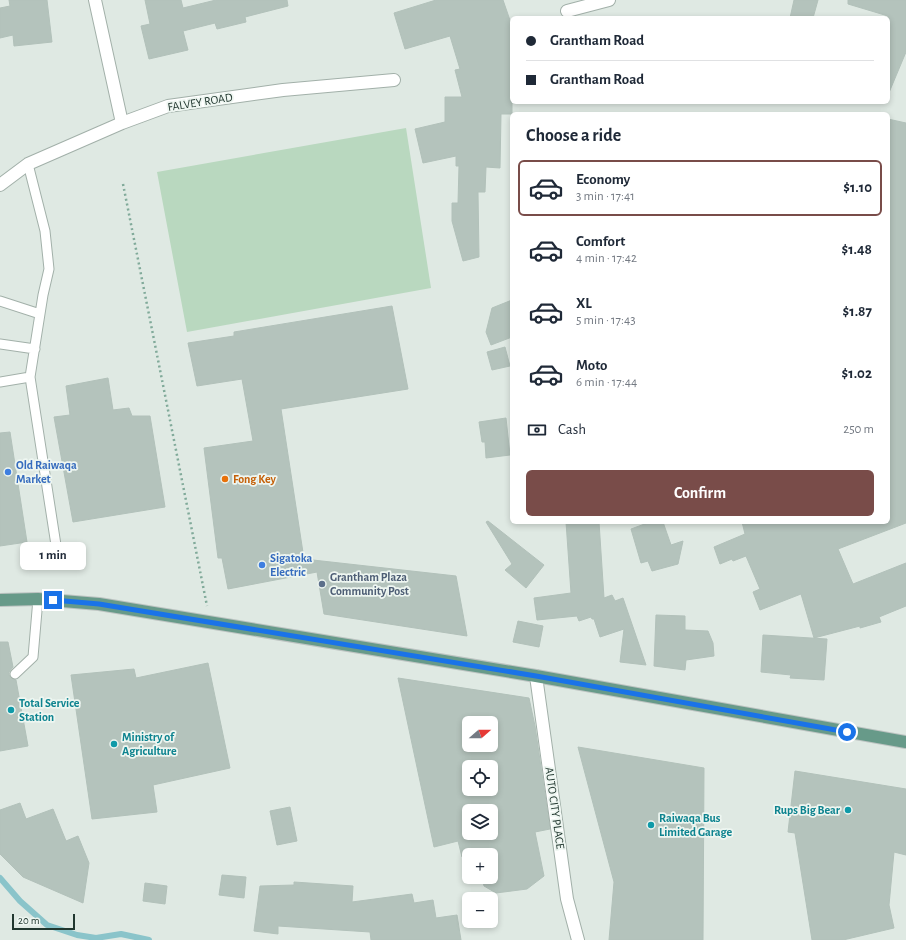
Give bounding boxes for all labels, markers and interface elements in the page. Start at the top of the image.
text: Grantham Road [550,33,644,48]
text: Grantham Road [550,72,644,87]
street label: FALVEY ROAD [167,91,234,113]
text: Choose a ride [526,127,621,145]
icon: car [528,170,564,206]
text: Economy [576,172,630,187]
text: $1.10 [843,180,872,195]
text: 3 min · 17:41 [576,190,635,203]
icon: car [528,232,564,268]
text: Comfort [576,234,625,249]
text: $1.48 [841,242,872,257]
text: 4 min · 17:42 [576,252,637,265]
icon: car [528,294,564,330]
text: XL [576,296,592,311]
text: $1.87 [843,304,872,319]
text: 5 min · 17:43 [576,314,636,327]
icon: car [528,356,564,392]
text: Moto [576,358,608,373]
text: $1.02 [842,366,872,381]
text: 6 min · 17:44 [576,376,637,389]
icon: cash [526,419,548,441]
text: Cash [558,422,586,437]
text: 250 m [843,423,874,436]
place label: Old Raiwaqa Market [16,459,77,485]
marker: Old Raiwaqa Market [3,467,13,477]
button: Confirm [526,470,874,516]
place label: Fong Key [233,473,277,486]
marker: Fong Key [220,474,230,484]
callout: 1 min [20,542,86,570]
text: 1 min [39,549,67,562]
place label: Sigatoka Electric [270,552,312,578]
marker: Sigatoka Electric [257,560,267,570]
place label: Grantham Plaza Community Post [330,571,409,598]
marker: Grantham Plaza Community Post [317,579,327,589]
route end [44,591,62,609]
place label: Total Service Station [19,697,80,723]
marker: Total Service Station [6,705,16,715]
north arrow [462,716,498,752]
map controls [462,716,498,928]
route start [838,723,856,741]
place label: Ministry of Agriculture [122,731,177,757]
marker: Ministry of Agriculture [109,739,119,749]
button: locate [462,760,498,796]
street label: AUTO CITY PLACE [543,766,567,850]
button: layers [462,804,498,840]
place label: Rups Big Bear [774,804,841,816]
marker: Rups Big Bear [843,805,853,815]
place label: Raiwaqa Bus Limited Garage [659,812,732,838]
marker: Raiwaqa Bus Limited Garage [646,820,656,830]
button: + [462,848,498,884]
button: − [462,892,498,928]
scale bar [12,912,75,931]
text: 20 m [18,915,39,926]

